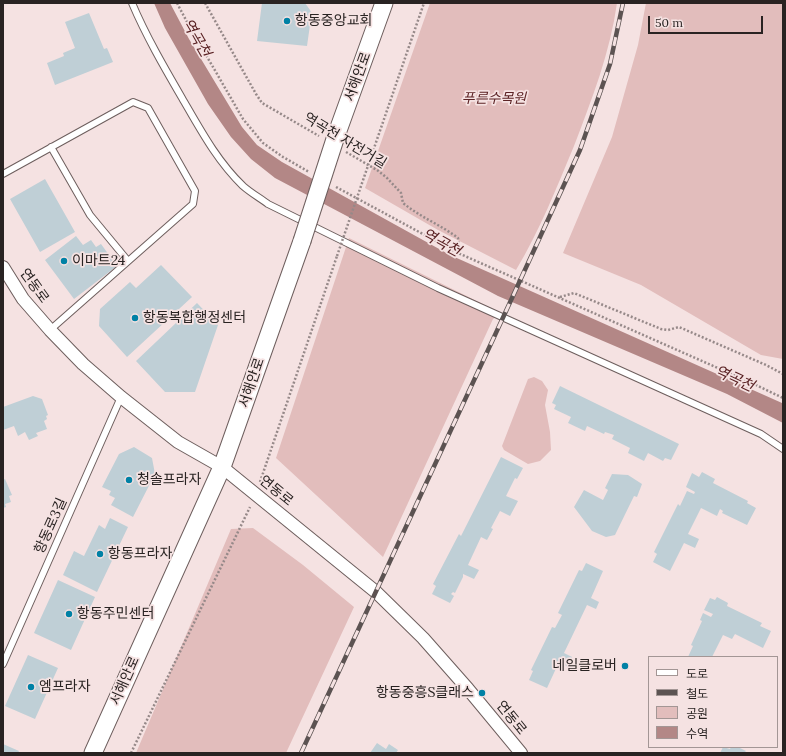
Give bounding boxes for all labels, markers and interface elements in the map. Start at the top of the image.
scale bar [650,8,765,34]
place label: 항동중앙교회 [295,13,372,29]
text: 50 m [655,15,683,30]
water label: 역곡천 [178,16,214,60]
marker: 항동중앙교회 [282,16,292,26]
street label: 서해안로 [341,50,375,104]
park label: 푸른수목원 [462,91,526,107]
street label: 역곡천 자전거길 [300,110,390,172]
water label: 역곡천 [419,225,463,261]
place label: 이마트24 [72,253,125,269]
marker: 이마트24 [59,256,69,266]
street label: 연동로 [16,265,52,307]
place label: 항동복합행정센터 [143,310,246,326]
marker: 항동복합행정센터 [130,313,140,323]
street label: 서해안로 [236,356,268,410]
water label: 역곡천 [711,362,757,396]
place label: 청솔프라자 [137,472,201,488]
street label: 연동로 [256,472,296,510]
marker: 청솔프라자 [124,475,134,485]
street label: 항동로3길 [31,495,71,557]
place label: 항동프라자 [108,546,172,562]
marker: 항동프라자 [95,549,105,559]
place label: 항동주민센터 [77,606,154,622]
marker: 항동주민센터 [64,609,74,619]
street label: 서해안로 [107,654,143,708]
legend [648,656,778,748]
place label: 네일클로버 [553,658,617,674]
marker: 네일클로버 [620,661,630,671]
text: 도로 [686,666,708,681]
place label: 엠프라자 [39,679,91,695]
marker: 엠프라자 [26,682,36,692]
place label: 항동중흥S클래스 [376,685,474,701]
text: 철도 [686,686,708,701]
marker: 항동중흥S클래스 [477,688,487,698]
street label: 연동로 [492,698,530,738]
text: 공원 [686,706,708,721]
text: 수역 [686,726,708,741]

